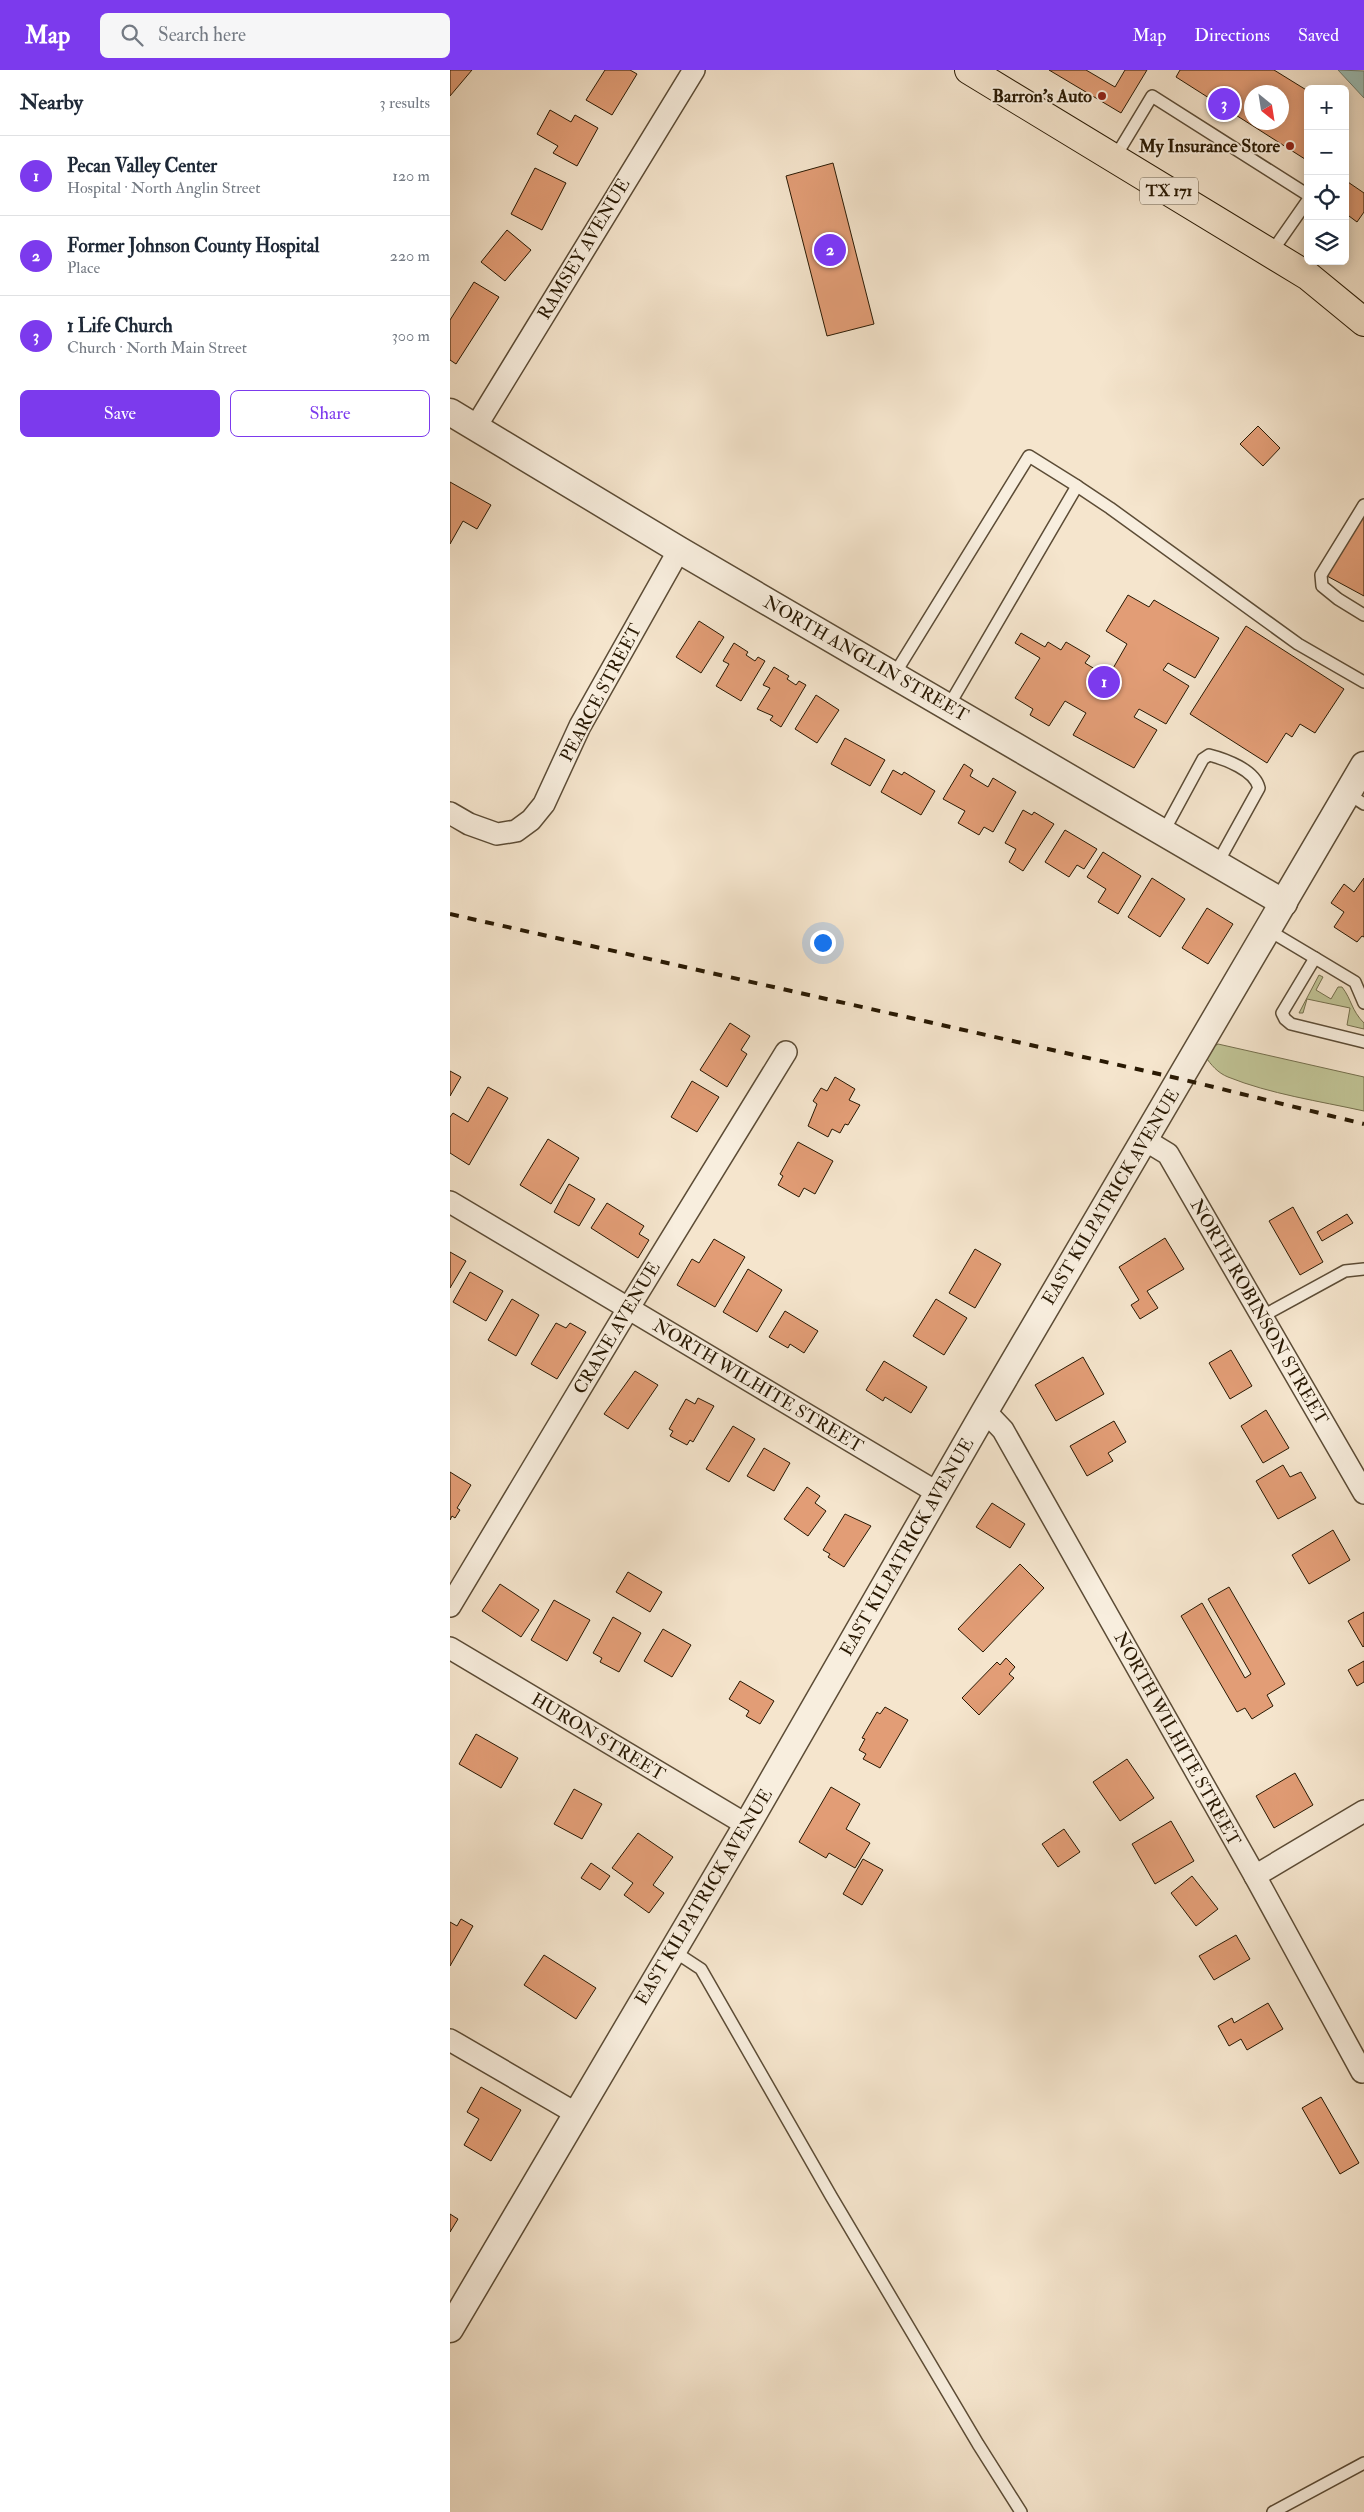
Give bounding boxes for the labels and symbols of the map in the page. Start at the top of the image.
place label: Barron's Auto [992,85,1092,108]
pin: 3 [1208,85,1240,123]
north arrow [1244,85,1289,130]
marker: Barron's Auto [1096,90,1108,102]
place label: My Insurance Store [1138,135,1280,158]
marker: My Insurance Store [1284,140,1296,152]
street label: RAMSEY AVENUE [533,174,635,324]
road number: TX 171 [1140,178,1198,204]
pin: 2 [814,231,846,269]
street label: NORTH ANGLIN STREET [759,591,973,728]
street label: PEARCE STREET [555,620,647,766]
pin: 1 [1088,663,1120,701]
your location [810,930,836,956]
street label: EAST KILPATRICK AVENUE [1037,1085,1185,1309]
street label: NORTH ROBINSON STREET [1185,1195,1333,1429]
street label: CRANE AVENUE [568,1258,666,1398]
street label: NORTH WILHITE STREET [649,1314,868,1458]
street label: EAST KILPATRICK AVENUE [835,1434,979,1660]
street label: NORTH WILHITE STREET [1109,1628,1246,1851]
street label: HURON STREET [527,1688,670,1786]
street label: EAST KILPATRICK AVENUE [630,1785,778,2009]

